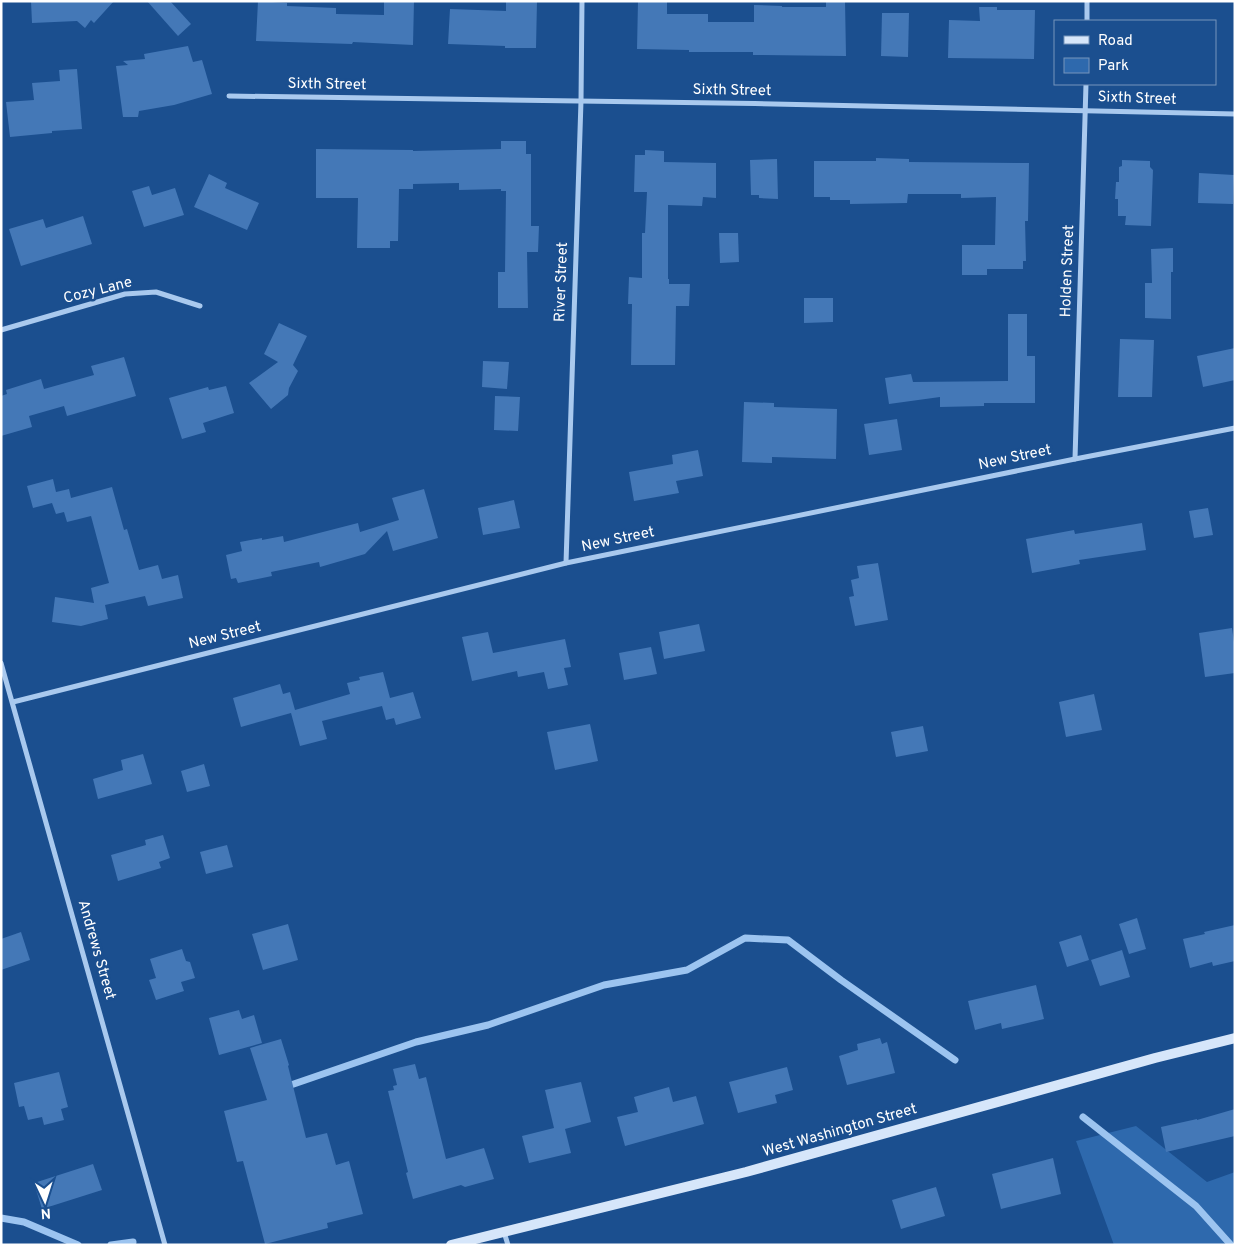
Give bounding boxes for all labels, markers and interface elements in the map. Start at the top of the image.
legend [1054,20,1216,85]
text: Road [1098,32,1133,51]
text: Park [1098,57,1129,76]
street label: Sixth Street [287,75,367,95]
street label: Sixth Street [692,81,772,101]
street label: Sixth Street [1097,88,1177,110]
street label: Holden Street [1057,224,1079,318]
street label: River Street [551,242,573,322]
street label: Cozy Lane [62,273,134,309]
street label: New Street [977,441,1053,475]
street label: New Street [580,523,656,557]
street label: New Street [187,618,263,654]
street label: Andrews Street [73,898,119,1002]
street label: West Washington Street [761,1100,919,1162]
north arrow [20,1176,70,1226]
text: N [40,1204,51,1221]

